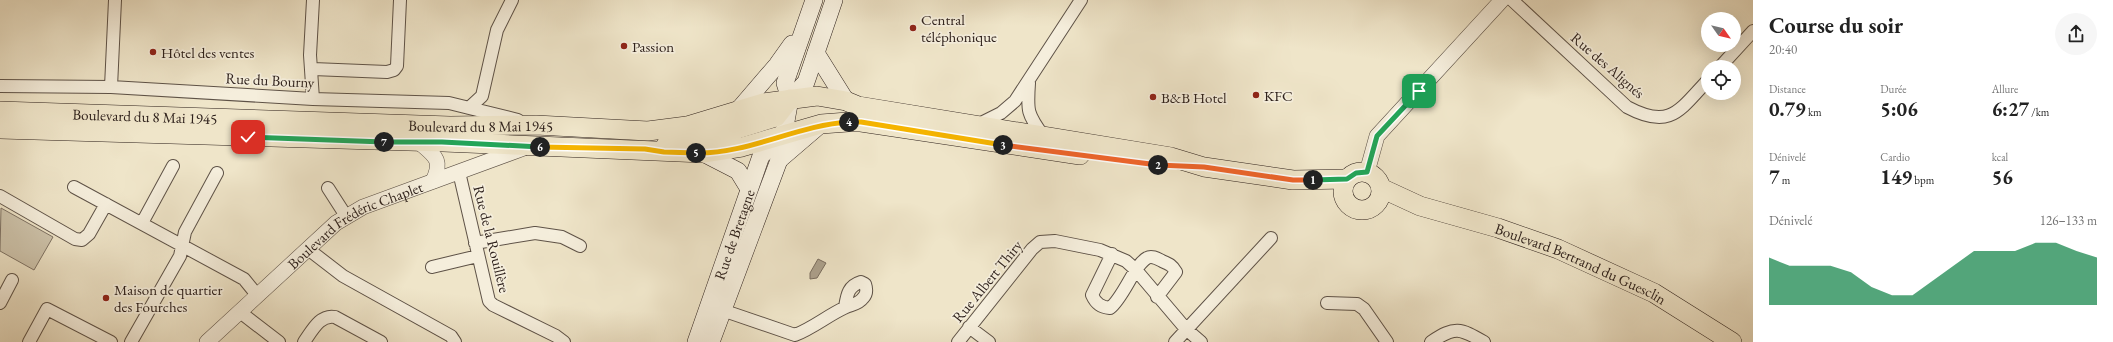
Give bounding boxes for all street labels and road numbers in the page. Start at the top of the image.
street label: Rue des Alignés [1567,28,1649,102]
street label: Rue du Bourny [225,68,315,92]
street label: Boulevard du 8 Mai 1945 [72,104,218,128]
street label: Boulevard du 8 Mai 1945 [408,115,554,136]
street label: Boulevard Frédéric Chaplet [283,176,426,273]
street label: Rue de la Rouillère [469,183,515,295]
street label: Rue de Bretagne [709,186,758,282]
street label: Boulevard Bertrand du Guesclin [1493,218,1670,308]
street label: Rue Albert Thiry [948,236,1026,326]

